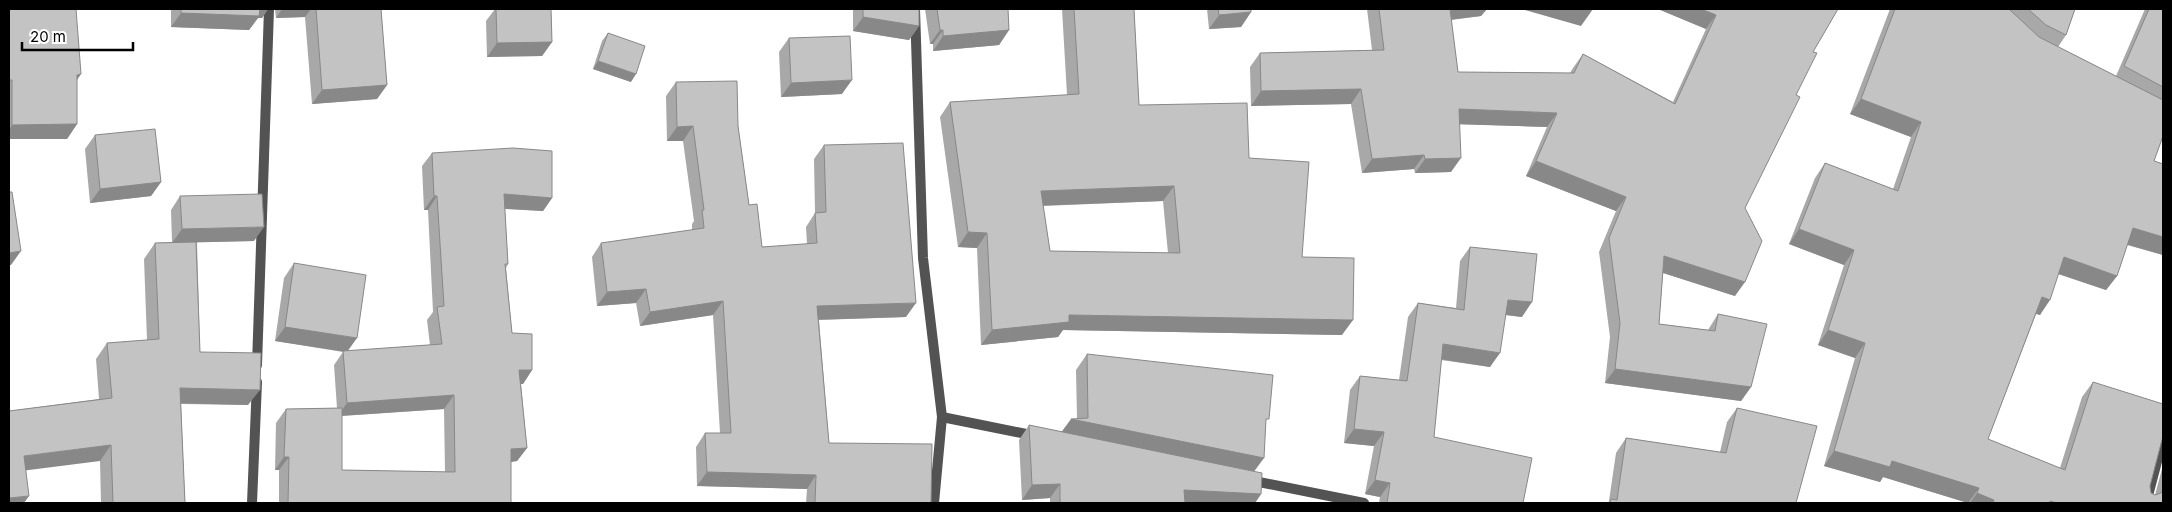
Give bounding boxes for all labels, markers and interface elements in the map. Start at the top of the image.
scale bar [22,20,134,52]
text: 20 m [30,27,66,46]

